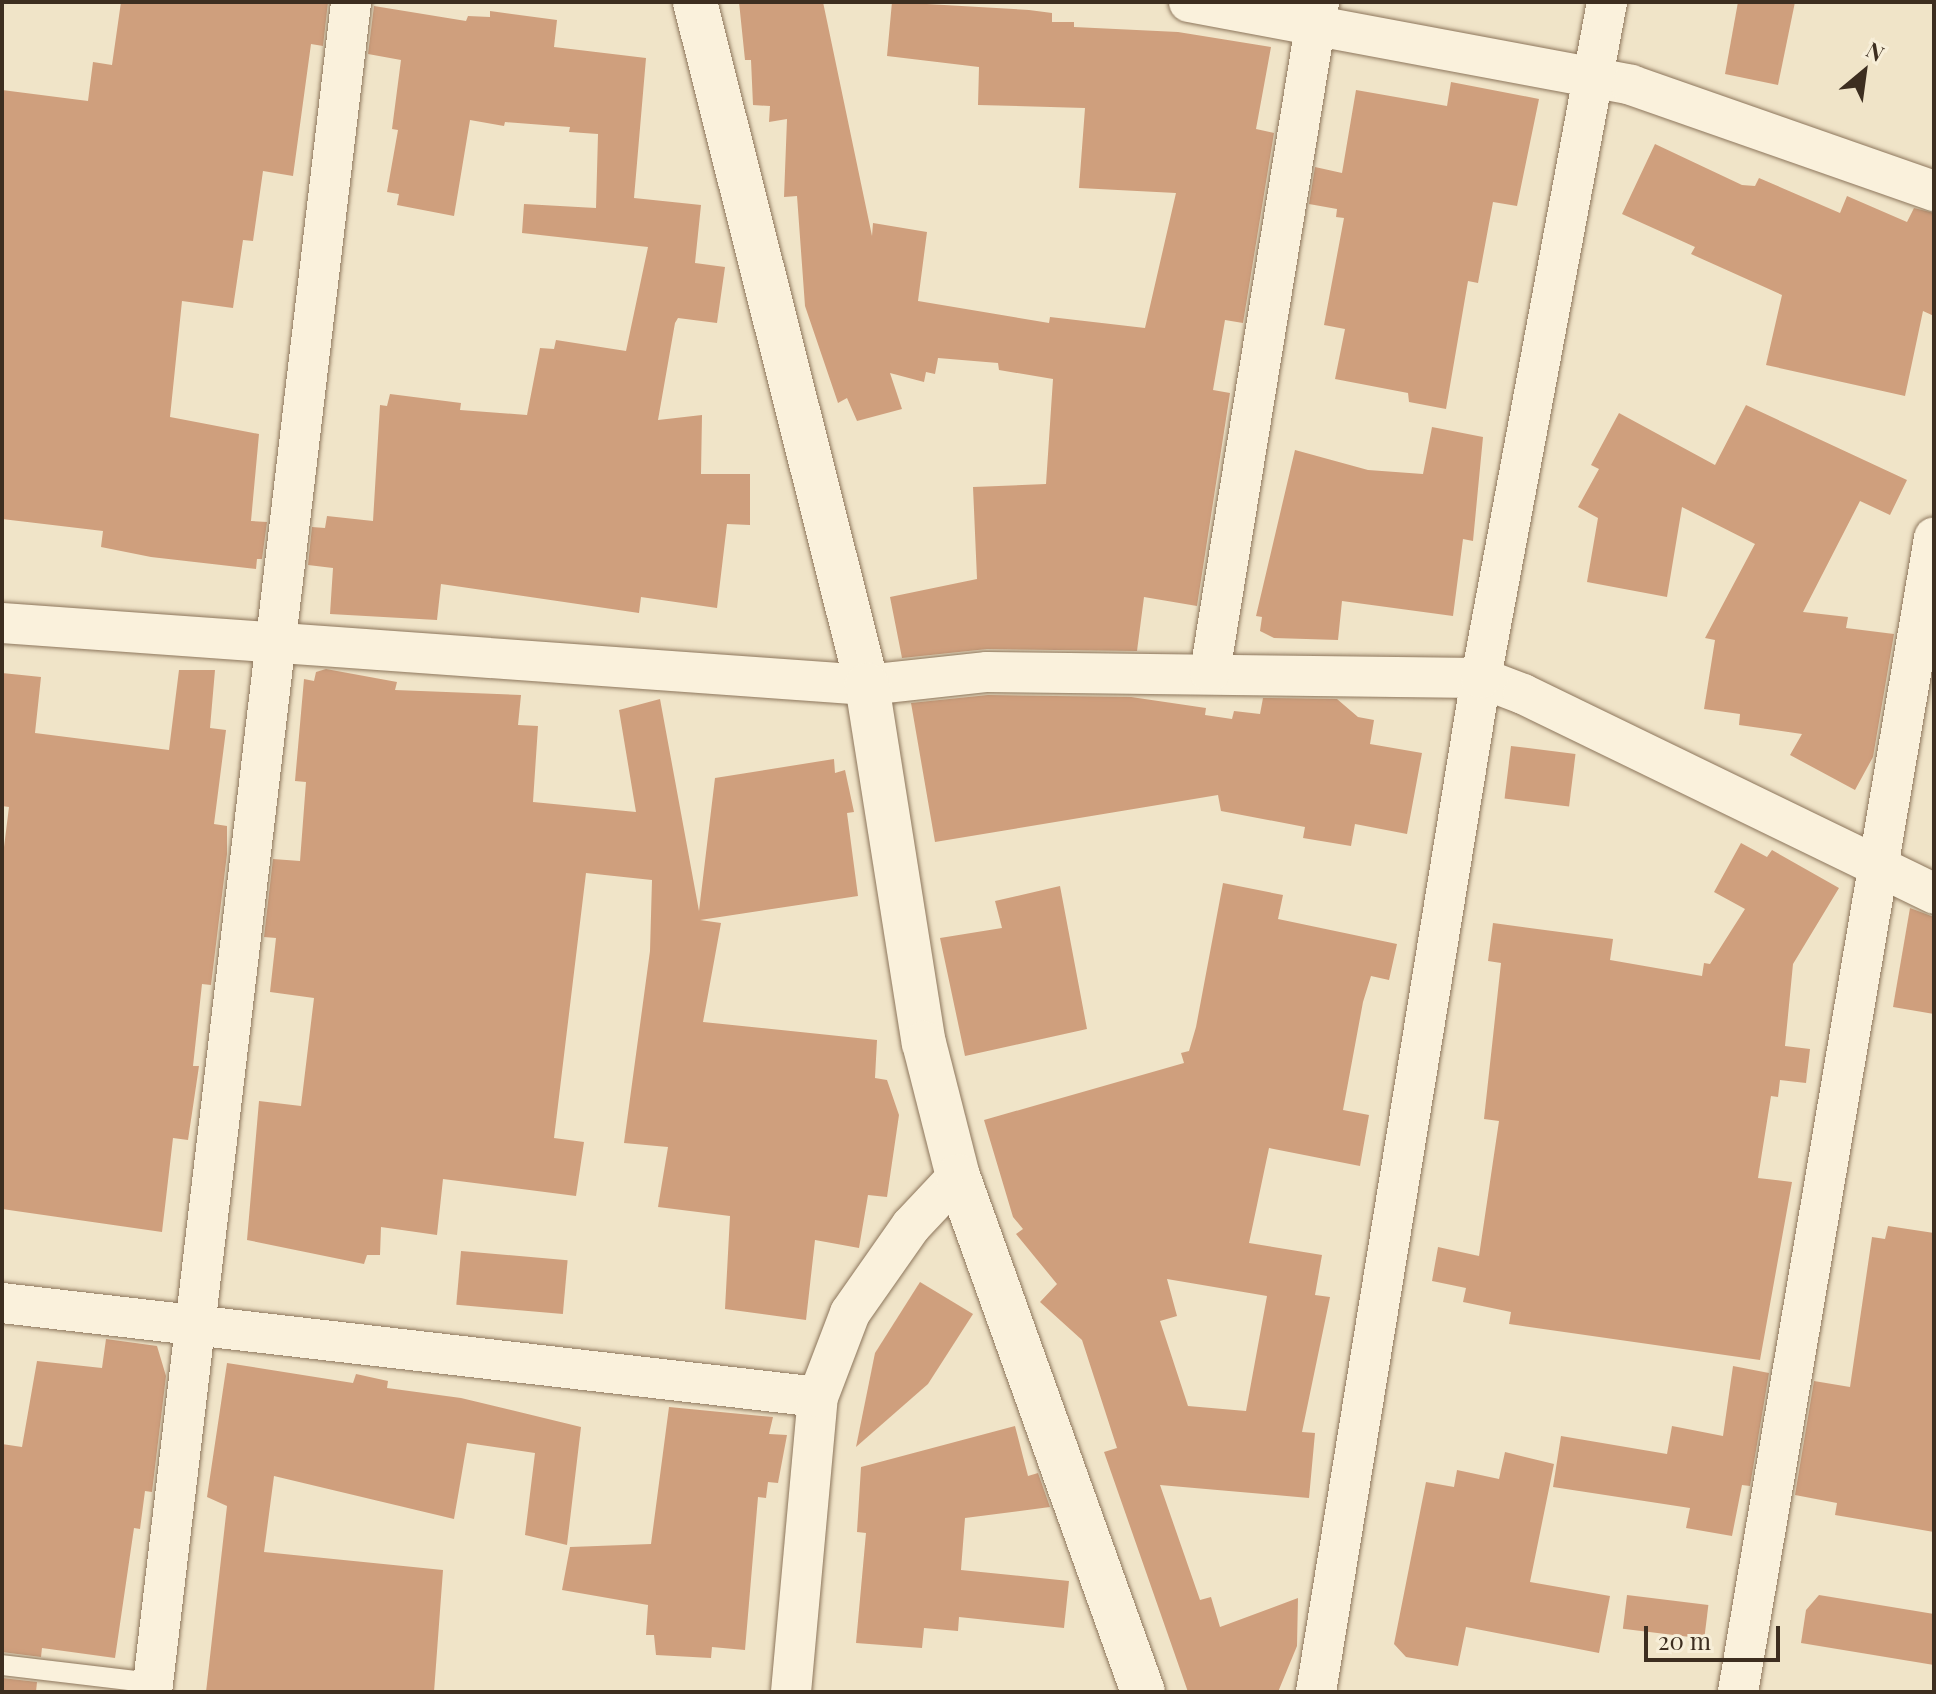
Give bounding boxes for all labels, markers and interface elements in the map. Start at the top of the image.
north arrow [1824,32,1904,112]
text: N [1861,34,1890,68]
scale bar [1648,1610,1784,1660]
text: 20 m [1658,1624,1711,1656]

